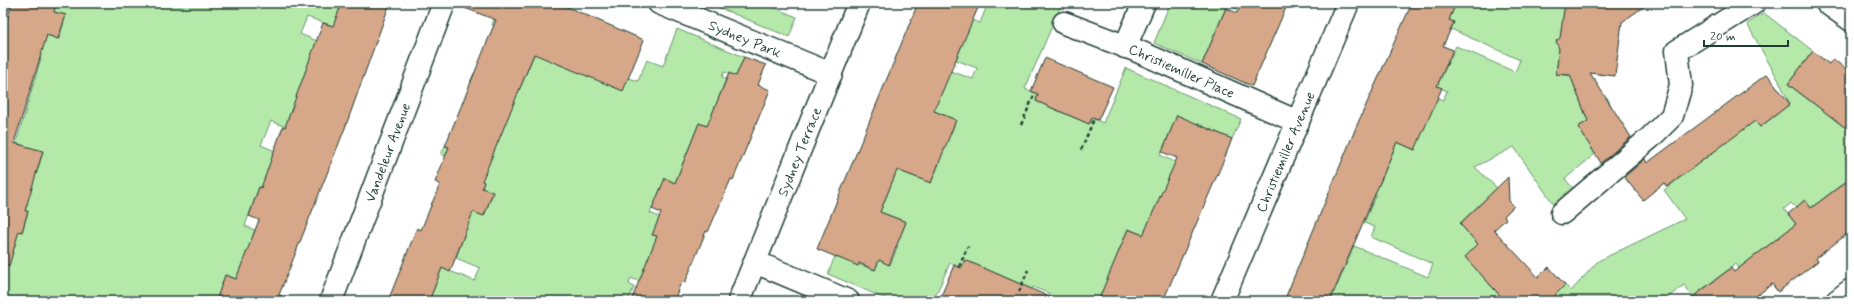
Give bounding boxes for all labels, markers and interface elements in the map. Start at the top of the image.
street label: Sydney Park [706,16,784,62]
scale bar [1704,22,1788,48]
text: 20 m [1710,29,1736,45]
street label: Christiemiller Place [1126,40,1237,103]
street label: Christiemiller Avenue [1253,89,1319,215]
street label: Vandeleur Avenue [361,101,415,205]
street label: Sydney Terrace [774,105,826,199]

